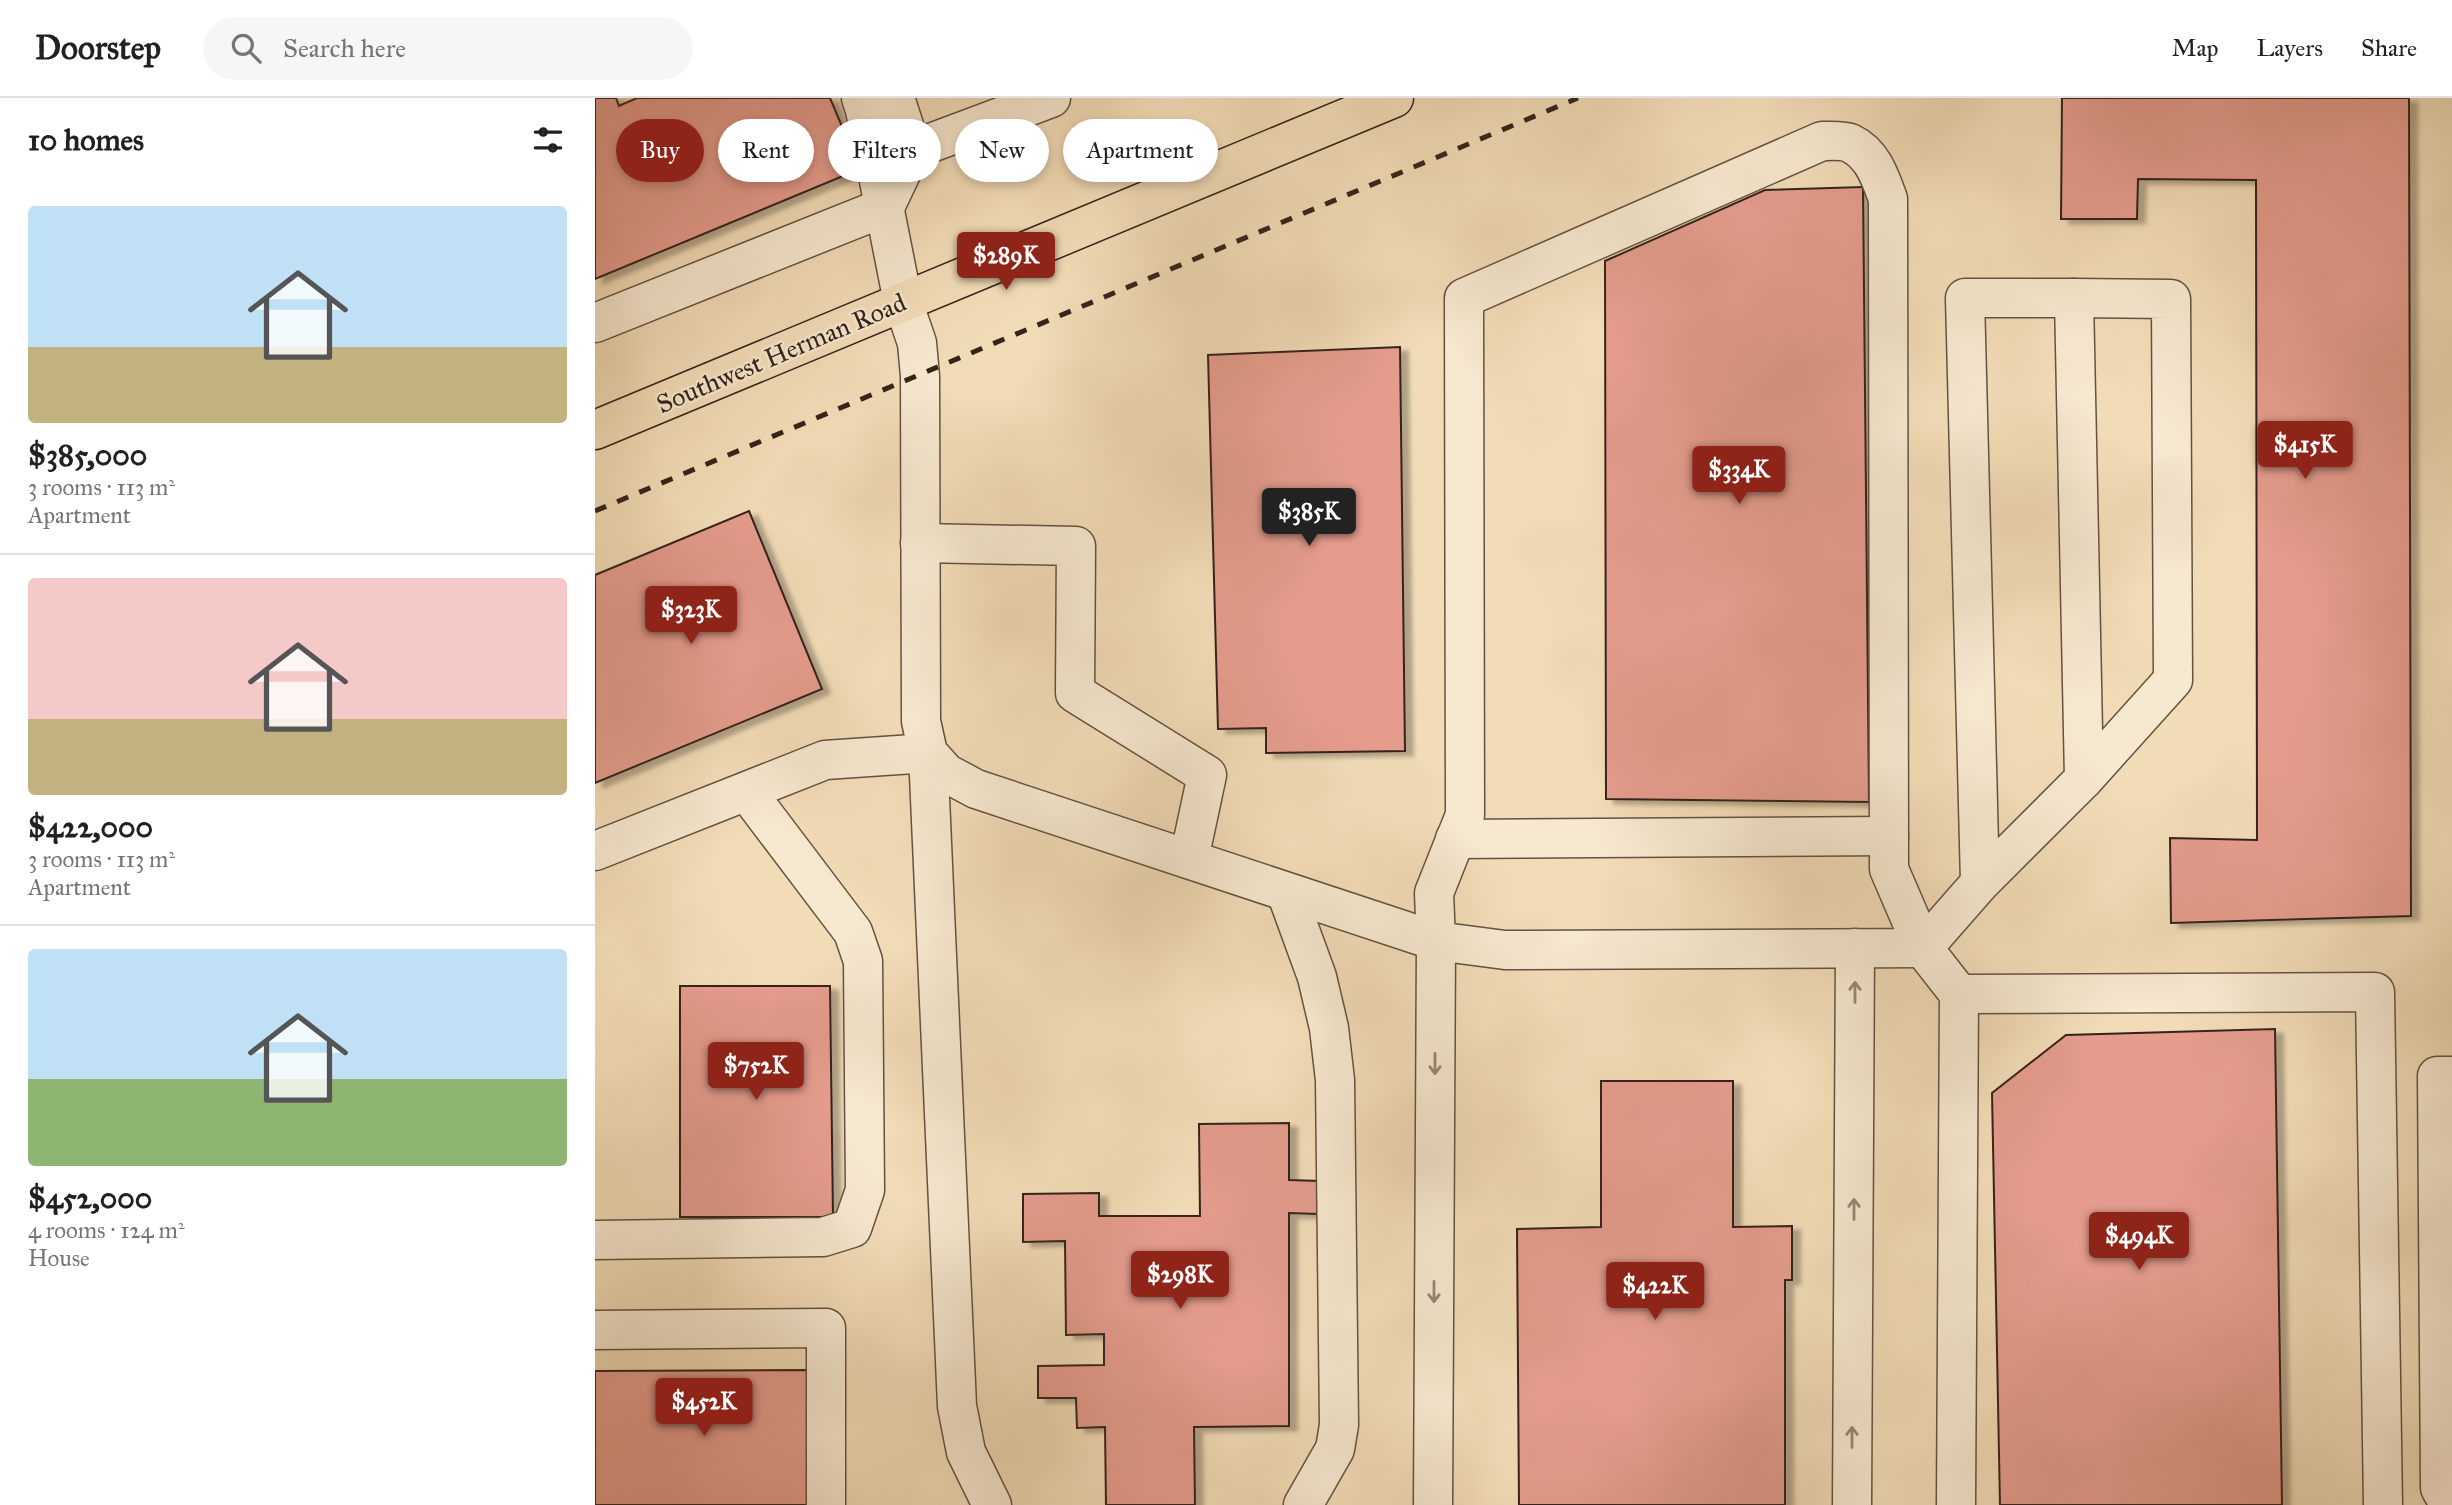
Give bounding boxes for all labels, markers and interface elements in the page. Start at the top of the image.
search box [203,17,693,80]
text: Doorstep [35,28,161,68]
icon: search [227,29,265,67]
text: Search here [283,32,406,64]
text: Map [2172,33,2219,63]
text: Layers [2257,33,2323,63]
text: Share [2361,33,2417,63]
chip: Buy [616,119,704,182]
chip: Rent [718,119,814,182]
chip: Filters [828,119,941,182]
chip: New [955,119,1049,182]
chip: Apartment [1063,119,1218,182]
icon: filters [529,121,567,159]
text: 10 homes [28,122,144,158]
pin: $289K [957,232,1055,292]
text: $289K [973,241,1039,269]
icon: home [235,252,361,378]
street label: Southwest Herman Road [651,286,911,420]
pin: $415K [2256,422,2354,481]
text: $415K [2274,430,2336,458]
text: $385,000 [28,437,147,473]
pin: $334K [1690,446,1788,506]
text: $334K [1708,455,1770,483]
text: 3 rooms · 113 m² [28,473,175,501]
pin: $385K [1260,489,1358,548]
text: $385K [1278,497,1340,525]
text: Apartment [28,501,131,529]
pin: $323K [642,587,740,646]
text: $323K [661,595,721,623]
icon: home [235,624,361,750]
text: $422,000 [28,809,153,845]
text: 3 rooms · 113 m² [28,845,175,873]
text: Apartment [28,873,131,901]
one-way arrow [1848,981,1862,1004]
icon: home [235,995,361,1121]
pin: $752K [707,1042,805,1102]
text: $752K [724,1051,788,1079]
one-way arrow [1428,1053,1442,1076]
text: $452,000 [28,1180,152,1216]
one-way arrow [1847,1198,1861,1221]
pin: $494K [2090,1212,2188,1272]
text: 4 rooms · 124 m² [28,1216,185,1244]
text: $494K [2105,1221,2173,1249]
text: House [28,1244,90,1272]
pin: $298K [1131,1252,1229,1311]
text: $298K [1147,1260,1213,1288]
pin: $422K [1606,1262,1704,1322]
text: $422K [1622,1271,1688,1299]
one-way arrow [1427,1280,1441,1303]
pin: $452K [655,1378,753,1438]
text: $452K [672,1387,736,1415]
one-way arrow [1845,1426,1859,1449]

